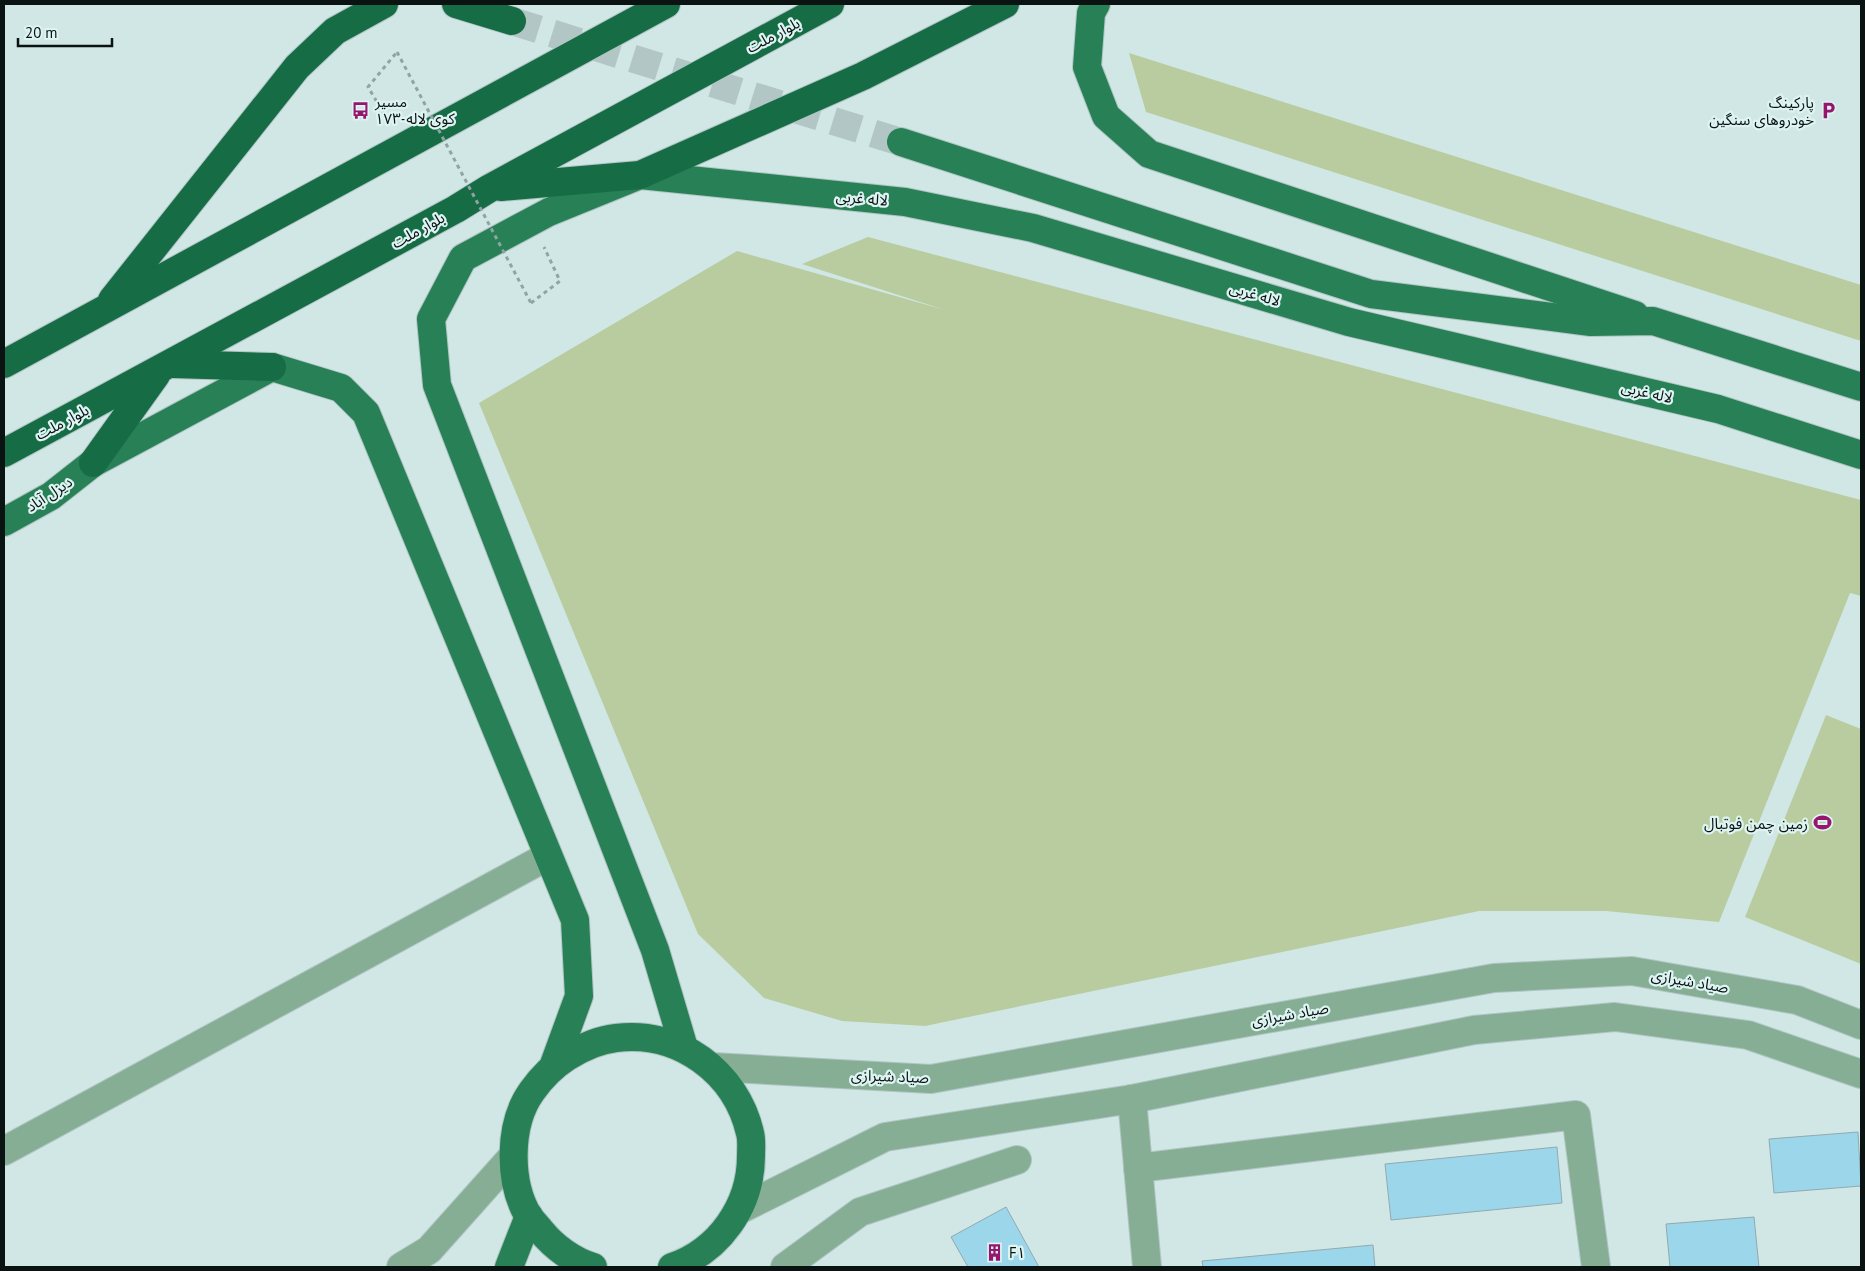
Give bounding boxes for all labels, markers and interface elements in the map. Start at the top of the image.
street label: بلوار ملت [743,13,803,57]
scale bar [18,15,111,47]
text: 20 m [25,23,58,42]
place label: مسیر ۱۷۳-کوی لاله [374,92,456,128]
place label: پارکینگ خودروهای سنگین [1709,93,1814,129]
bus stop icon: مسیر ۱۷۳-کوی لاله [351,100,371,120]
parking icon: پارکینگ خودروهای سنگین [1818,101,1838,121]
street label: لاله غربی [835,186,889,210]
street label: بلوار ملت [388,208,448,252]
street label: لاله غربی [1227,278,1283,310]
street label: لاله غربی [1620,377,1674,407]
street label: بلوار ملت [32,400,92,444]
street label: دیزل آباد [22,472,76,516]
sports icon: زمین چمن فوتبال [1812,813,1832,833]
place label: زمین چمن فوتبال [1704,814,1808,834]
street label: صیاد شیرازی [1650,965,1730,997]
street label: صیاد شیرازی [1250,998,1330,1030]
street label: صیاد شیرازی [851,1065,929,1087]
building icon: F۱ [985,1242,1005,1262]
place label: F۱ [1009,1243,1025,1262]

